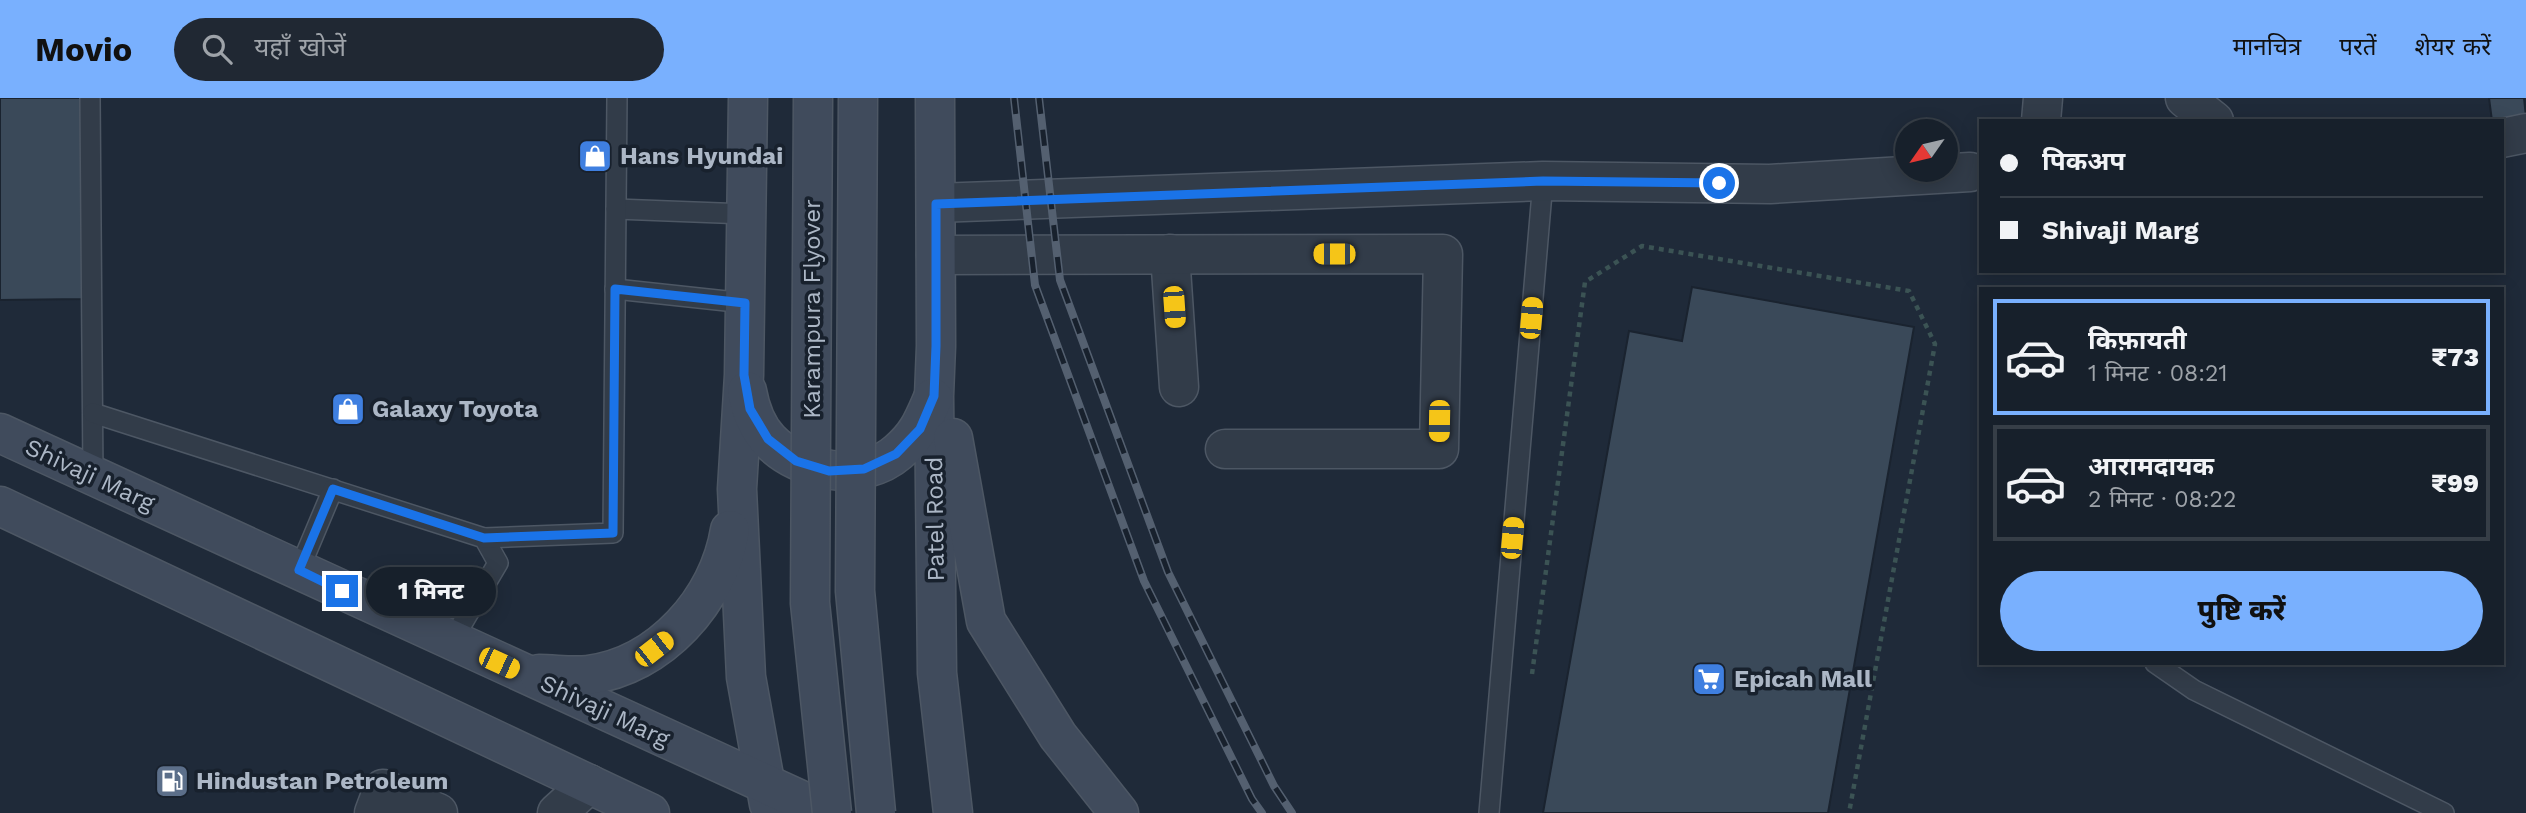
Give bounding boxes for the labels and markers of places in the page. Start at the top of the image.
shop icon: Hans Hyundai [576,137,614,175]
place label: Hans Hyundai [620,142,783,170]
shop icon: Galaxy Toyota [329,390,367,428]
place label: Galaxy Toyota [372,395,538,423]
supermarket icon: Epicah Mall [1690,660,1728,698]
place label: Epicah Mall [1734,665,1872,693]
fuel station icon: Hindustan Petroleum [153,762,191,800]
place label: Hindustan Petroleum [196,767,448,795]

